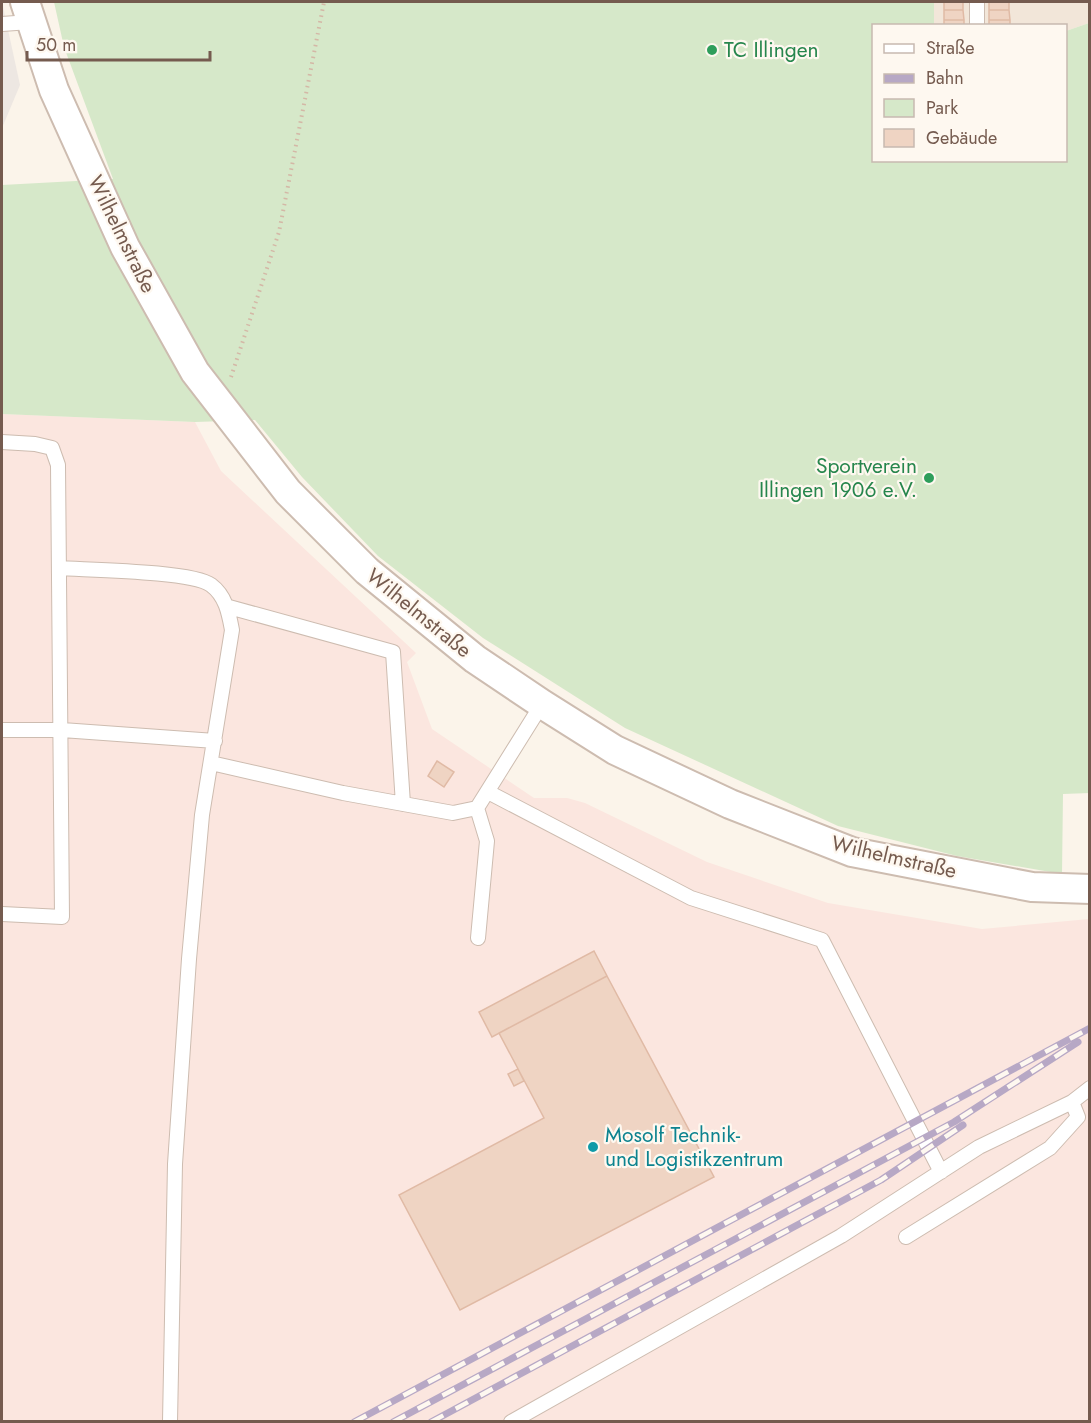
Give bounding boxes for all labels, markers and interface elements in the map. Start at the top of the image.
scale bar [27,24,210,62]
legend [872,24,1067,162]
text: 50 m [36,32,76,58]
place label: TC Illingen [724,35,819,65]
text: Straße [926,35,974,61]
marker: TC Illingen [705,43,719,57]
text: Bahn [926,65,964,91]
text: Park [926,95,958,121]
text: Gebäude [926,125,997,151]
street label: Wilhelmstraße [81,170,164,298]
place label: Sportverein Illingen 1906 e.V. [759,451,917,505]
marker: Sportverein Illingen 1906 e.V. [922,471,936,485]
street label: Wilhelmstraße [360,561,478,665]
street label: Wilhelmstraße [828,828,960,886]
place label: Mosolf Technik- und Logistikzentrum [605,1120,783,1174]
marker: Mosolf Technik- und Logistikzentrum [586,1140,600,1154]

